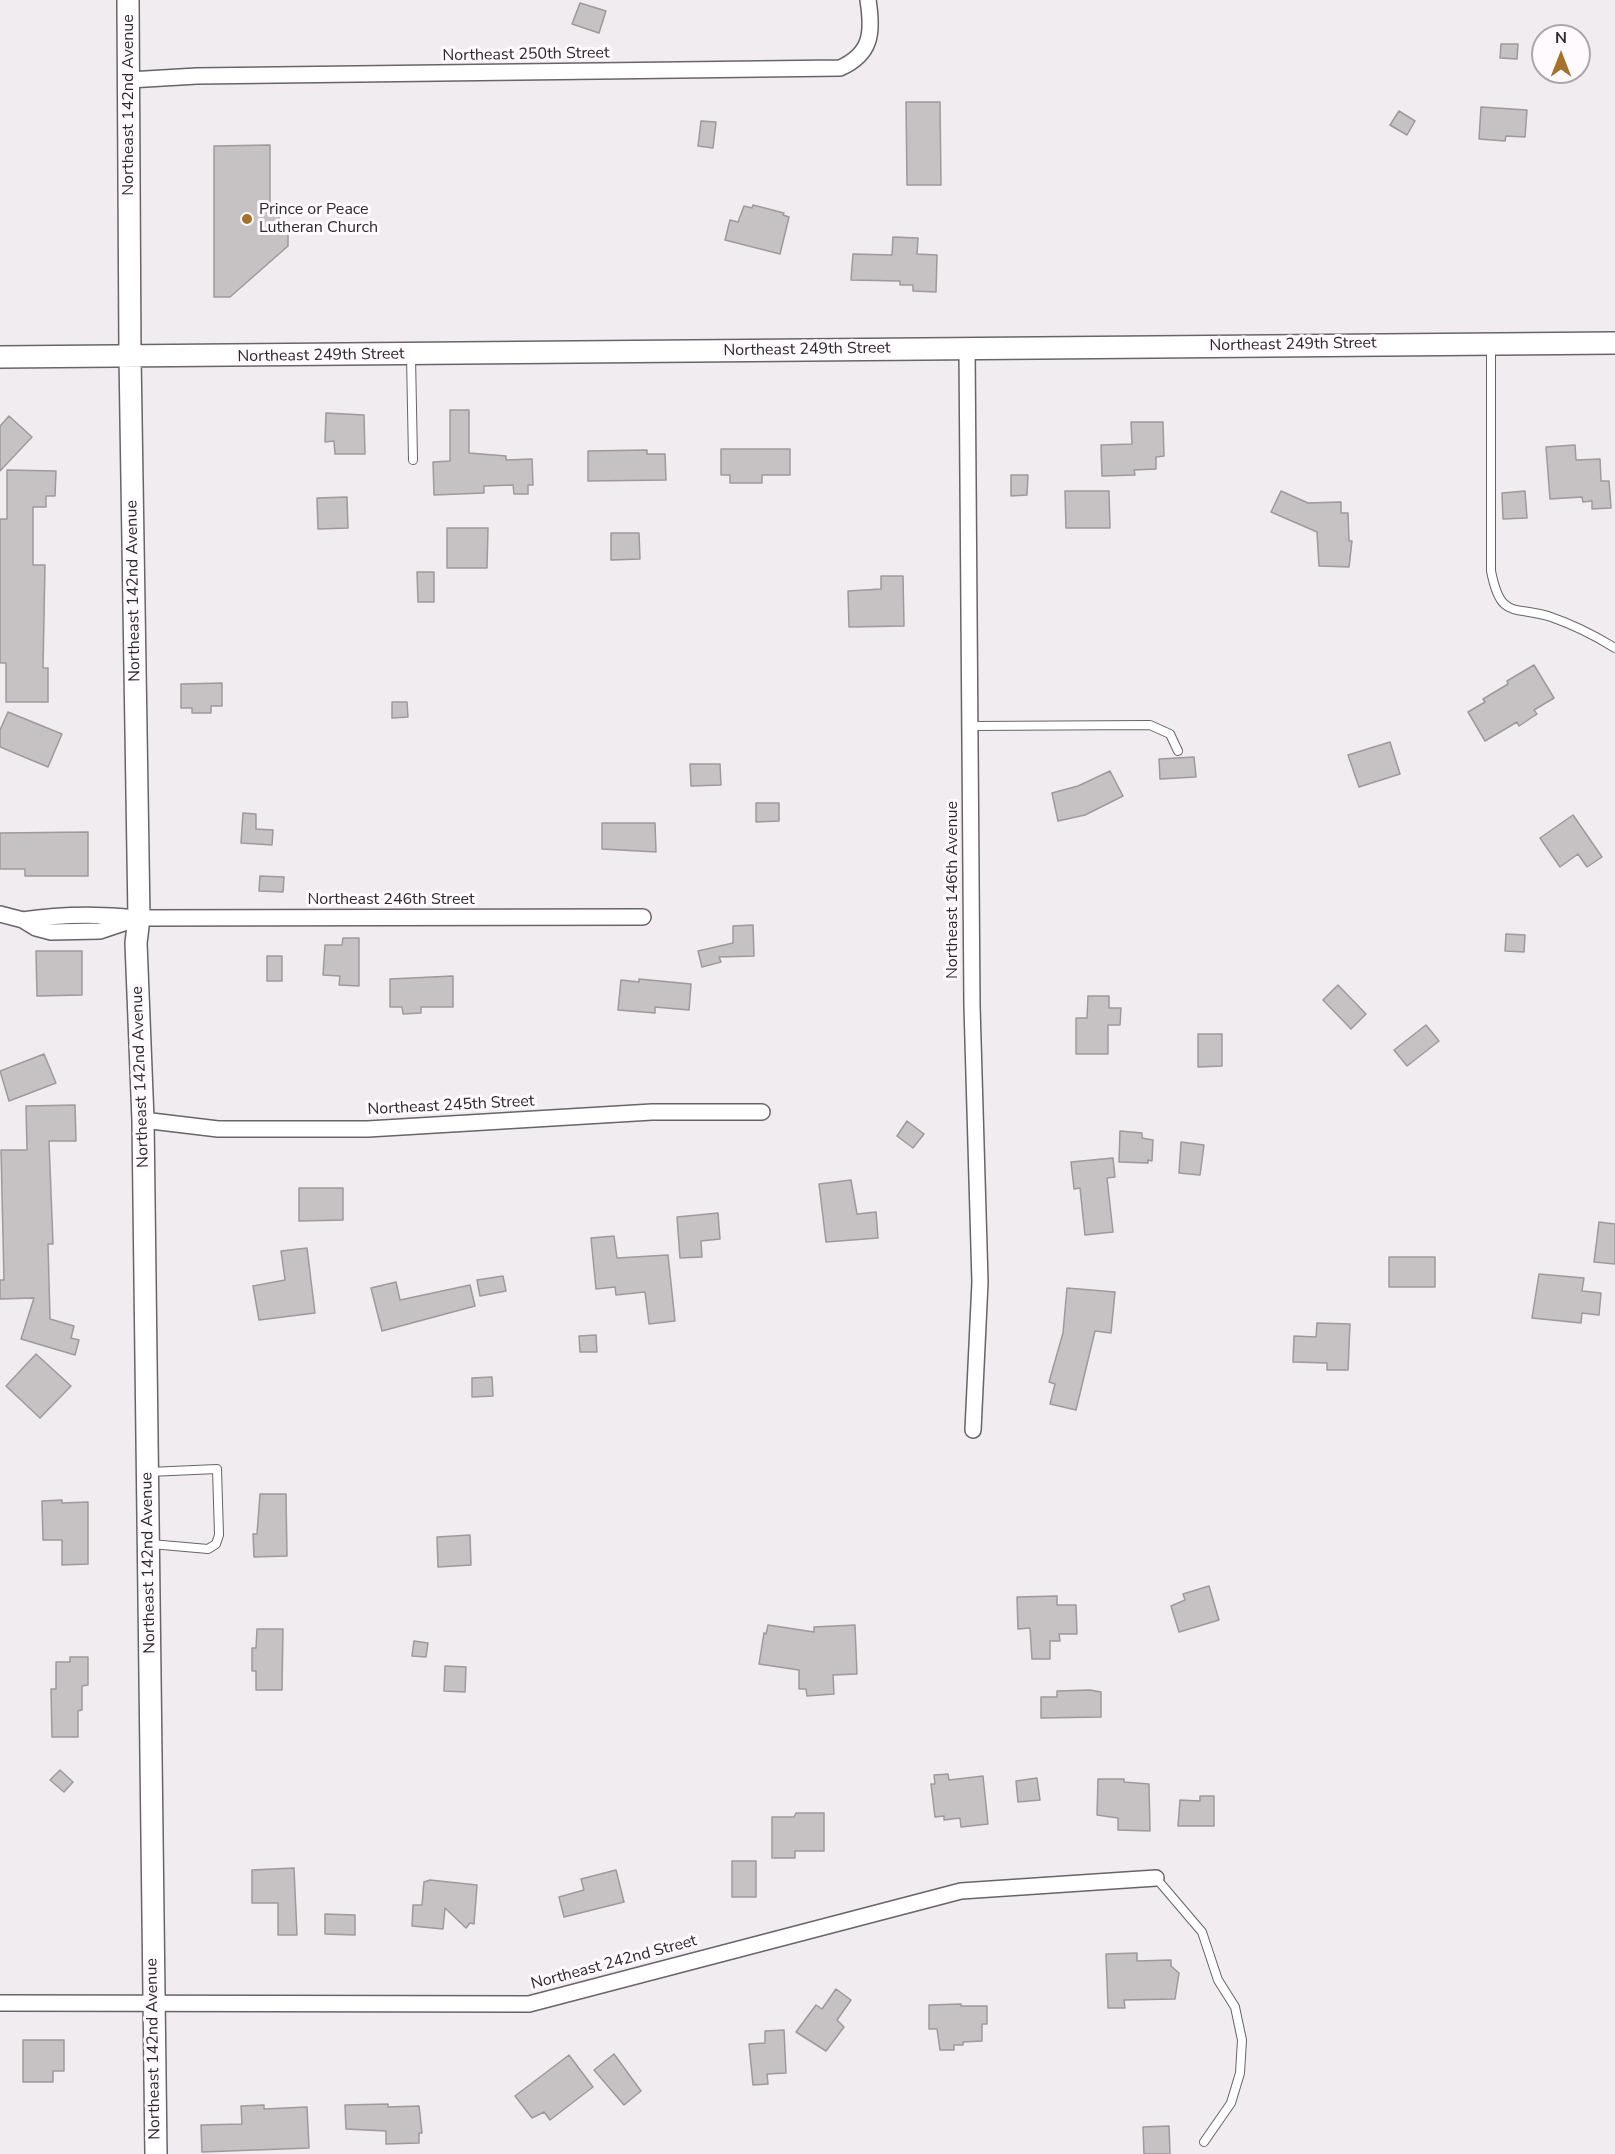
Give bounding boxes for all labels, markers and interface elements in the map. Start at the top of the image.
street label: Northeast 142nd Avenue [119,14,139,196]
north arrow [1531,24,1591,84]
text: N [1555,27,1567,49]
street label: Northeast 250th Street [442,44,610,66]
place label: Prince or Peace Lutheran Church [259,200,378,238]
marker: Prince or Peace Lutheran Church [240,212,254,226]
street label: Northeast 249th Street [1209,334,1377,356]
street label: Northeast 249th Street [723,339,891,361]
street label: Northeast 249th Street [237,345,405,367]
street label: Northeast 142nd Avenue [123,500,145,682]
street label: Northeast 146th Avenue [943,801,963,979]
street label: Northeast 246th Street [307,890,475,910]
street label: Northeast 142nd Avenue [128,986,154,1168]
street label: Northeast 245th Street [367,1092,535,1120]
street label: Northeast 142nd Avenue [138,1472,160,1654]
street label: Northeast 242nd Street [529,1932,699,1994]
street label: Northeast 142nd Avenue [143,1958,165,2140]

